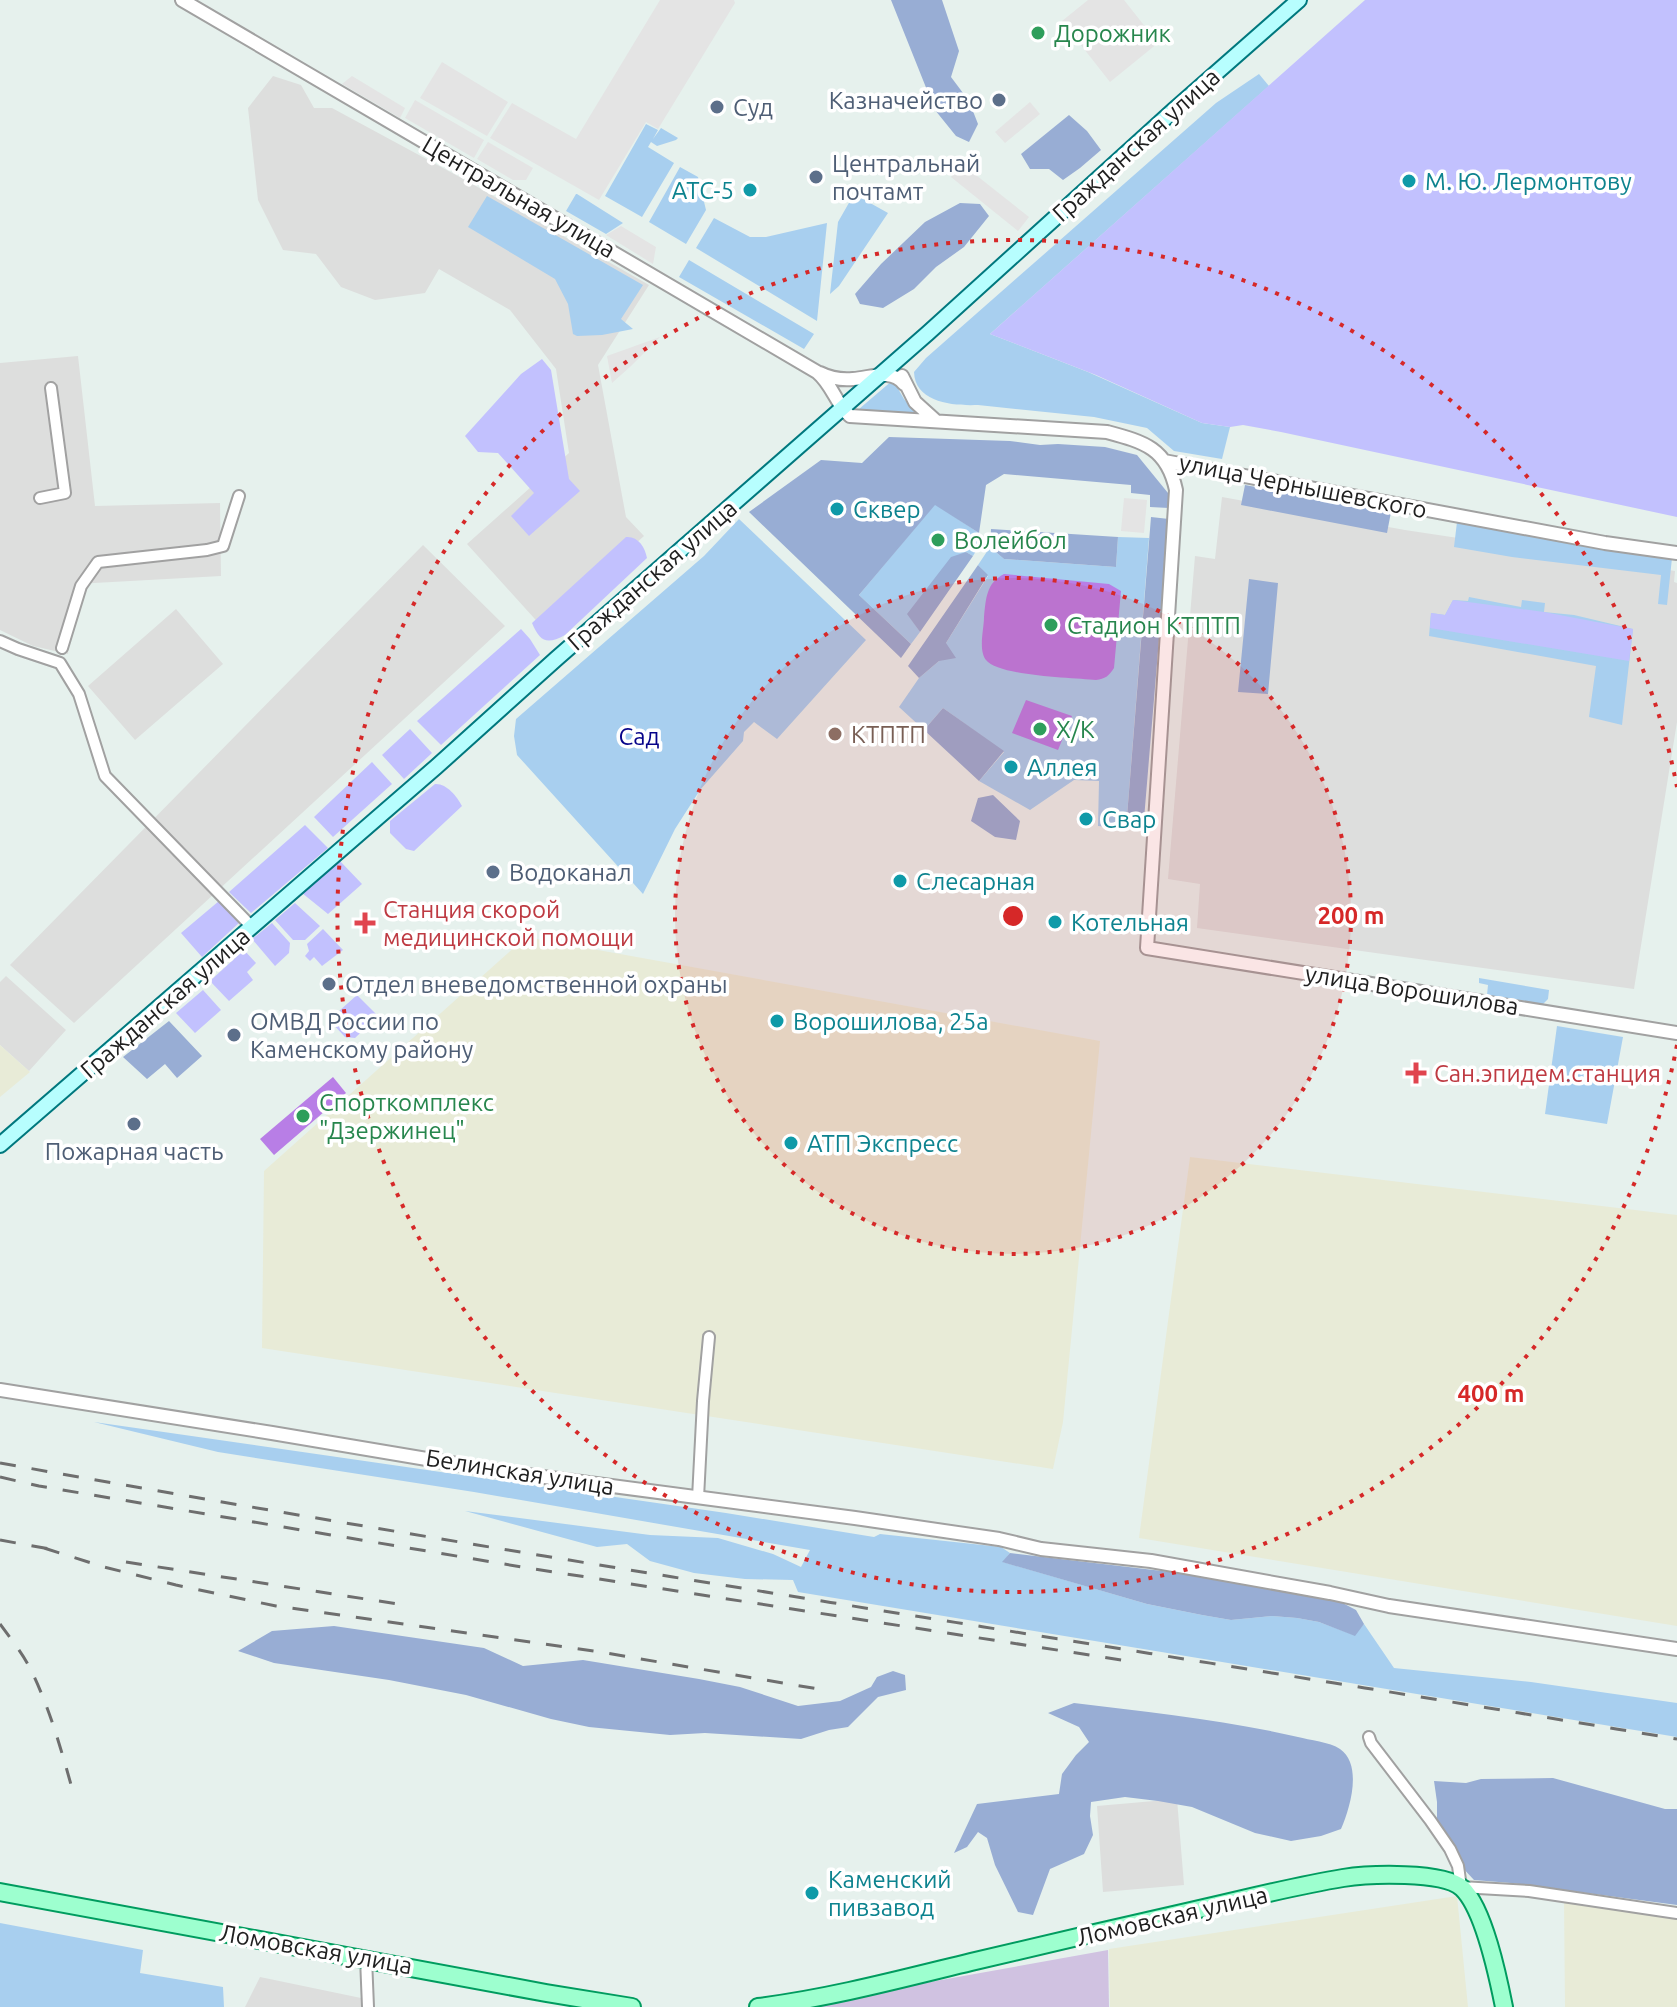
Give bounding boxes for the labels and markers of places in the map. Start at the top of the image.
place label: Дорожник [1054,20,1171,47]
marker: Дорожник [1029,24,1047,42]
place label: Казначейство [829,87,983,114]
marker: Казначейство [990,91,1008,109]
place label: Суд [733,94,773,121]
marker: Суд [708,98,726,116]
place label: Центральнай почтамт [832,150,980,205]
marker: Центральнай почтамт [807,168,825,186]
place label: М. Ю. Лермонтову [1425,168,1632,195]
marker: М. Ю. Лермонтову [1400,172,1418,190]
place label: АТС-5 [672,177,734,204]
marker: АТС-5 [741,181,759,199]
place label: Сквер [853,496,921,523]
marker: Сквер [828,500,846,518]
place label: Волейбол [954,527,1067,554]
marker: Волейбол [929,531,947,549]
place label: Стадион КТПТП [1067,612,1241,639]
marker: Стадион КТПТП [1042,616,1060,634]
place label: Х/К [1056,716,1095,743]
marker: Х/К [1031,720,1049,738]
place label: КТПТП [851,721,926,748]
marker: КТПТП [826,725,844,743]
place label: Аллея [1027,754,1097,781]
marker: Аллея [1002,758,1020,776]
place label: Свар [1102,806,1156,833]
marker: Свар [1077,810,1095,828]
place label: Водоканал [509,859,631,886]
marker: Водоканал [484,863,502,881]
place label: Слесарная [916,868,1035,895]
marker: Слесарная [891,872,909,890]
place label: Станция скорой медицинской помощи [383,896,634,951]
centre of rings [999,902,1027,930]
place label: Котельная [1071,909,1189,936]
marker: Станция скорой медицинской помощи [354,912,376,934]
marker: Котельная [1046,913,1064,931]
place label: Отдел вневедомственной охраны [345,971,728,998]
marker: Отдел вневедомственной охраны [320,975,338,993]
place label: ОМВД России по Каменскому району [250,1008,474,1063]
place label: Ворошилова, 25а [793,1008,989,1035]
marker: Ворошилова, 25а [768,1012,786,1030]
marker: ОМВД России по Каменскому району [225,1026,243,1044]
place label: Сан.эпидем.станция [1434,1060,1661,1087]
marker: Сан.эпидем.станция [1405,1062,1427,1084]
place label: Спорткомплекс "Дзержинец" [319,1089,494,1144]
marker: Спорткомплекс "Дзержинец" [294,1107,312,1125]
marker: Пожарная часть [125,1115,143,1133]
place label: АТП Экспресс [807,1130,958,1157]
marker: АТП Экспресс [782,1134,800,1152]
place label: Пожарная часть [45,1138,223,1165]
place label: Каменский пивзавод [828,1866,952,1921]
marker: Каменский пивзавод [803,1884,821,1902]

